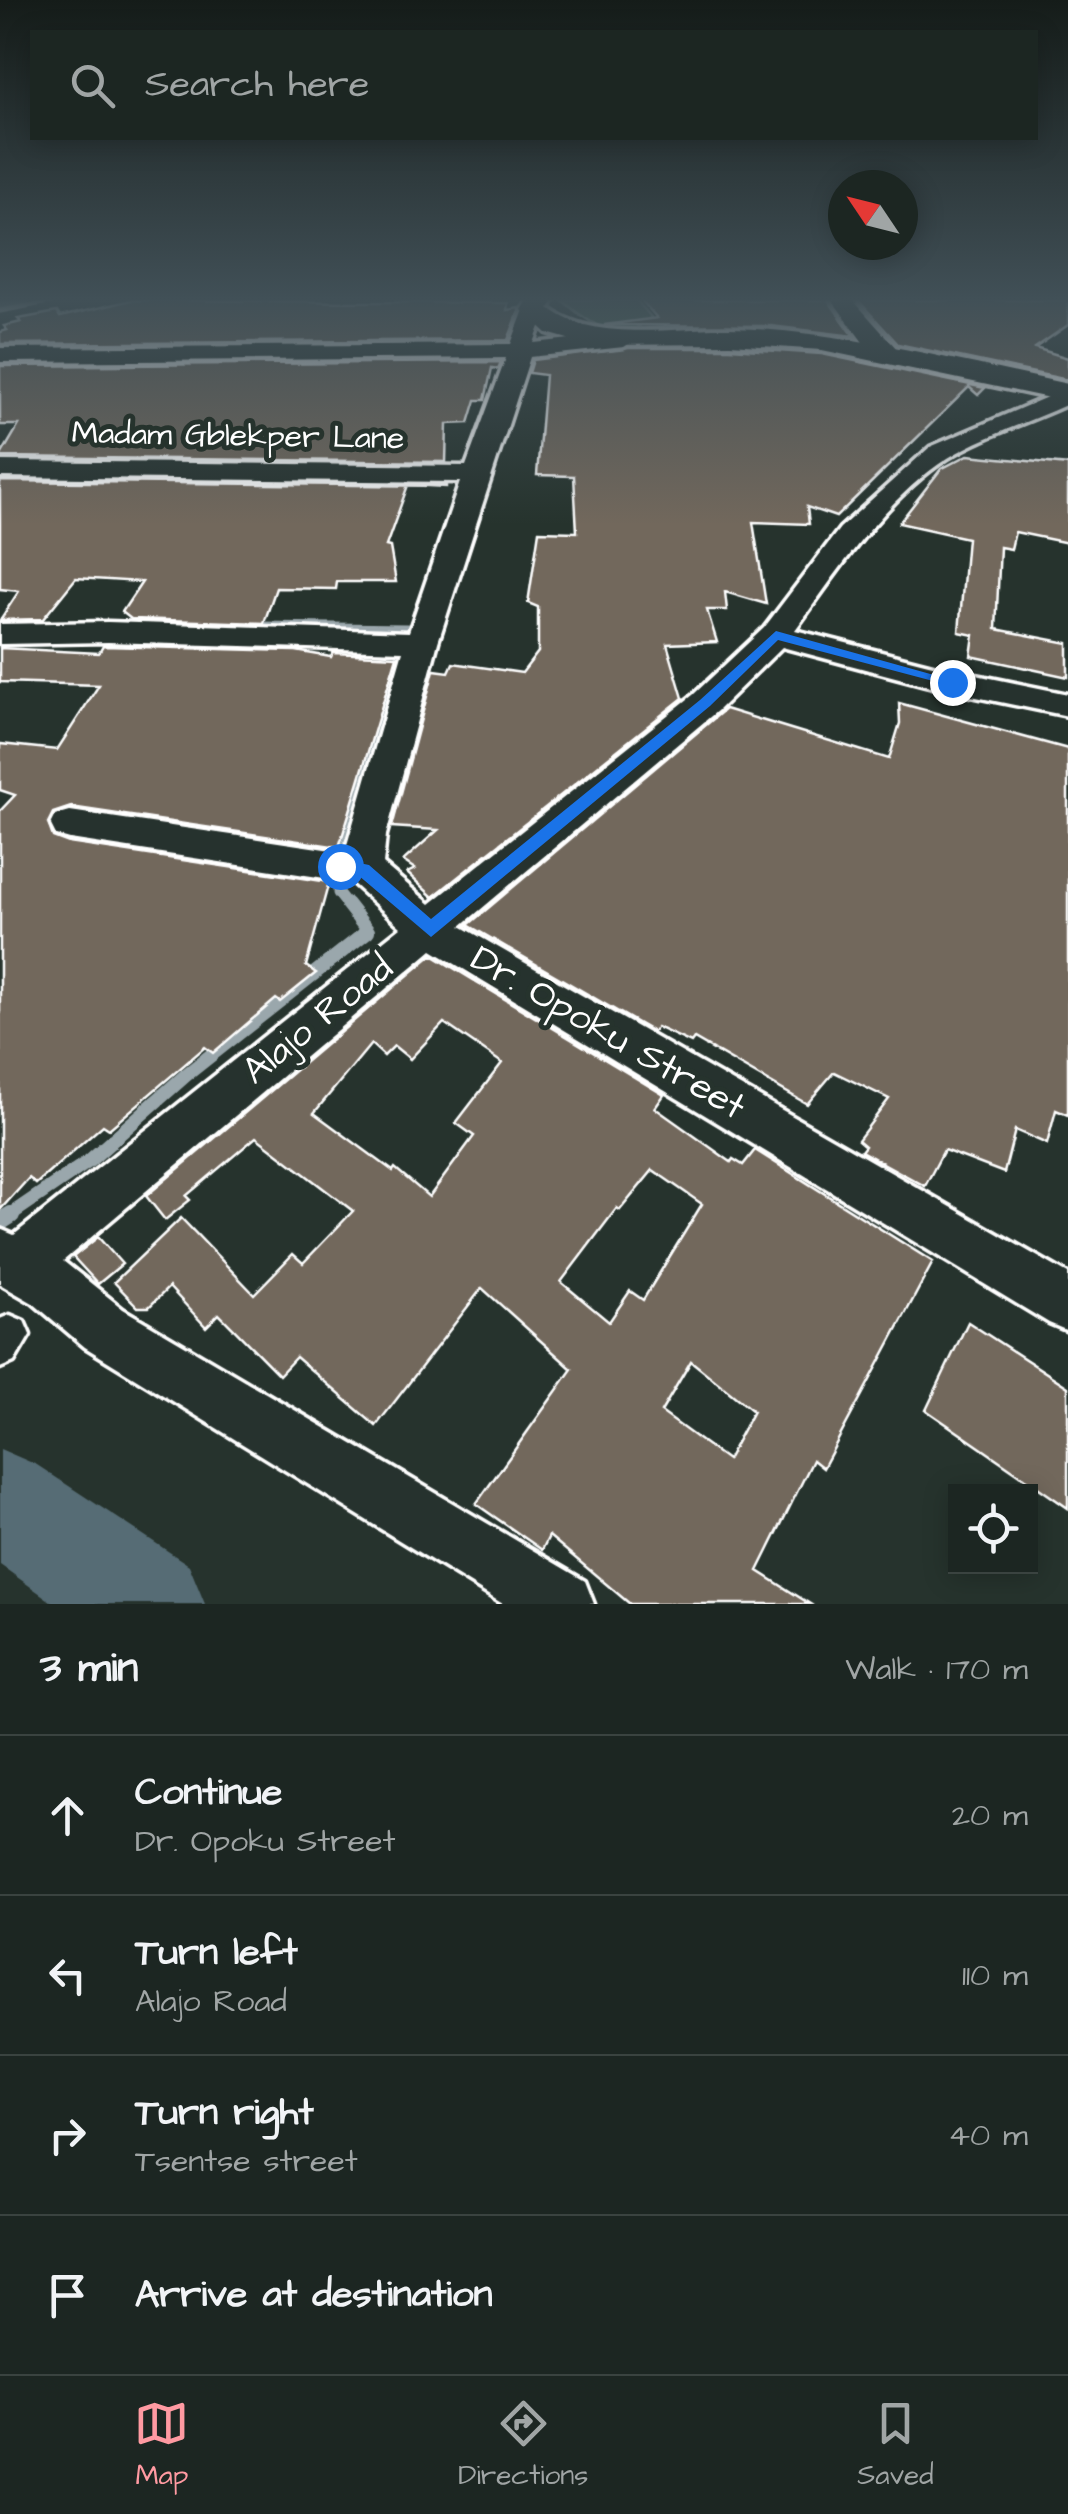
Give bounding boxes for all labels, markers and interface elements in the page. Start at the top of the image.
search box [30,30,1038,140]
icon: search [65,58,120,113]
text: Search here [145,59,369,111]
north arrow [828,170,918,260]
street label: Madam Gblekper Lane [71,411,405,461]
route end [930,660,976,706]
route start [318,844,364,890]
street label: Dr. Opoku Street [461,933,755,1133]
street label: Alajo Road [232,943,404,1097]
map controls [948,1484,1038,1574]
button: locate [948,1484,1038,1574]
text: 3 min [40,1640,138,1698]
text: Walk · 170 m [845,1647,1028,1692]
text: Continue [135,1767,282,1819]
icon: ahead [40,1788,95,1843]
text: 20 m [952,1793,1028,1838]
text: Dr. Opoku Street [135,1819,395,1864]
text: Turn left [135,1927,298,1979]
icon: left [40,1948,95,2003]
text: 110 m [962,1953,1028,1998]
text: Alajo Road [135,1979,287,2024]
text: Turn right [135,2087,314,2139]
icon: right [40,2108,95,2163]
text: 40 m [948,2113,1028,2158]
text: Tsentse street [135,2139,358,2184]
icon: arrive [40,2268,95,2323]
text: Arrive at destination [135,2269,492,2321]
tab: Map [134,2396,189,2495]
tab: Directions [458,2396,588,2495]
tab: Saved [857,2396,934,2495]

